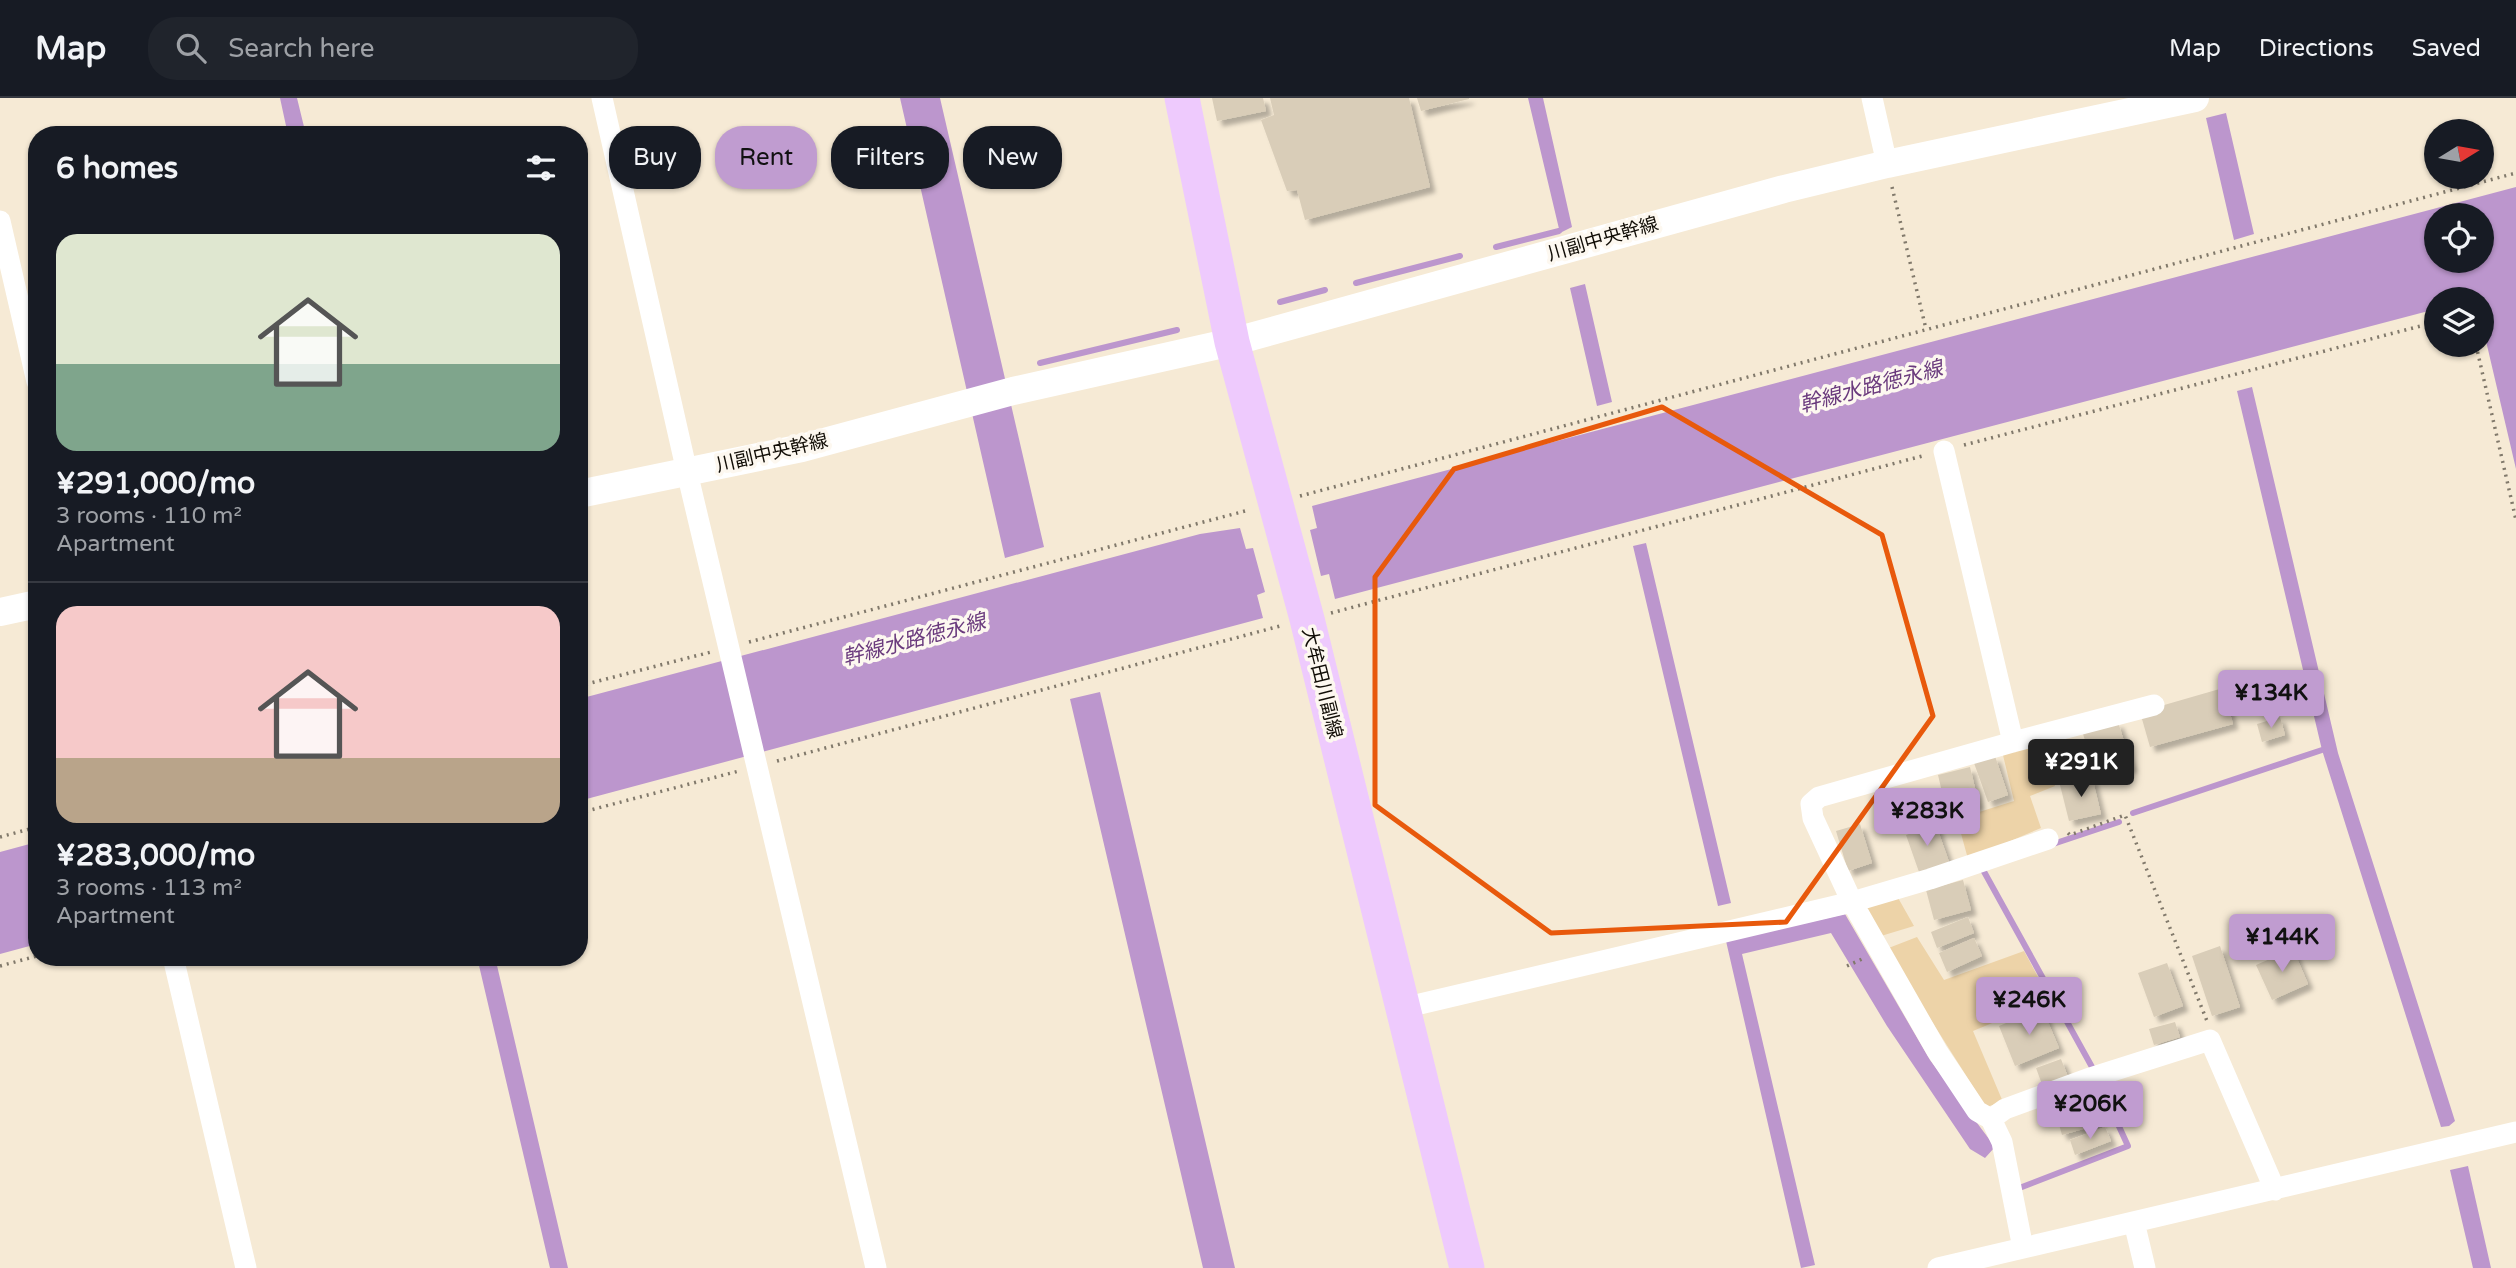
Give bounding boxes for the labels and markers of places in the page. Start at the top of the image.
pin: ¥134K [2222,670,2320,730]
pin: ¥291K [2032,740,2130,799]
pin: ¥283K [1878,788,1976,848]
pin: ¥144K [2233,914,2331,974]
pin: ¥246K [1980,978,2078,1037]
pin: ¥206K [2041,1082,2139,1141]

